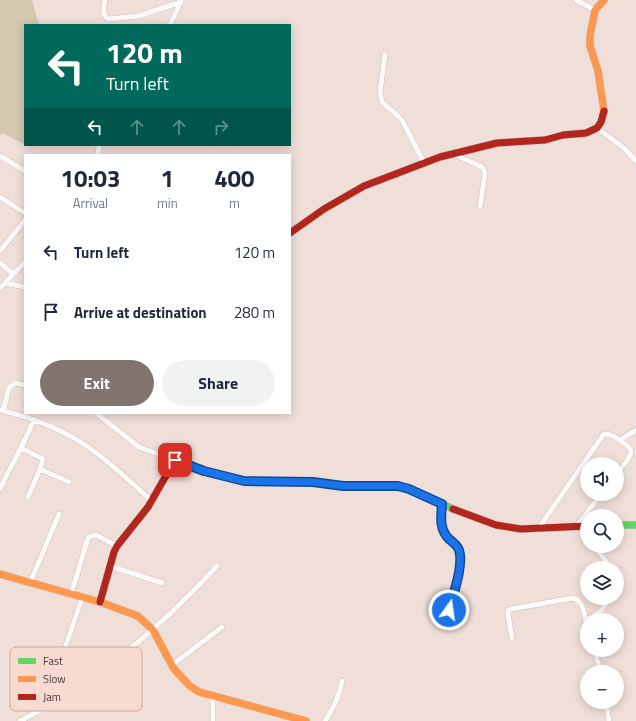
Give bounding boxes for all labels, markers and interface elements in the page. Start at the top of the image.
text: 120 m [106,31,183,74]
icon: left [40,40,92,92]
text: Turn left [106,70,169,97]
icon: left [84,116,106,138]
icon: ahead [126,116,148,138]
icon: ahead [168,116,190,138]
icon: right [210,116,232,138]
text: 10:03 [61,160,120,196]
text: 1 [161,160,174,196]
text: 400 [214,160,254,196]
text: Arrival [73,193,108,213]
text: min [157,193,178,213]
text: m [229,193,240,213]
icon: left [40,241,62,263]
text: Turn left [74,241,129,264]
text: 120 m [234,241,275,264]
icon: arrive [40,301,62,323]
text: Arrive at destination [74,301,207,324]
text: 280 m [234,301,275,324]
button: Exit [40,360,154,406]
button: Share [162,360,275,406]
pin [158,443,192,477]
icon: arrive [164,449,186,471]
map controls [580,457,624,709]
button: sound [580,457,624,501]
button: search [580,509,624,553]
button: layers [580,561,624,605]
position arrow [428,589,470,631]
button: + [580,613,624,657]
legend [10,647,142,711]
text: Fast [43,653,63,669]
button: − [580,665,624,709]
text: Slow [43,671,66,687]
text: Jam [43,689,61,705]

